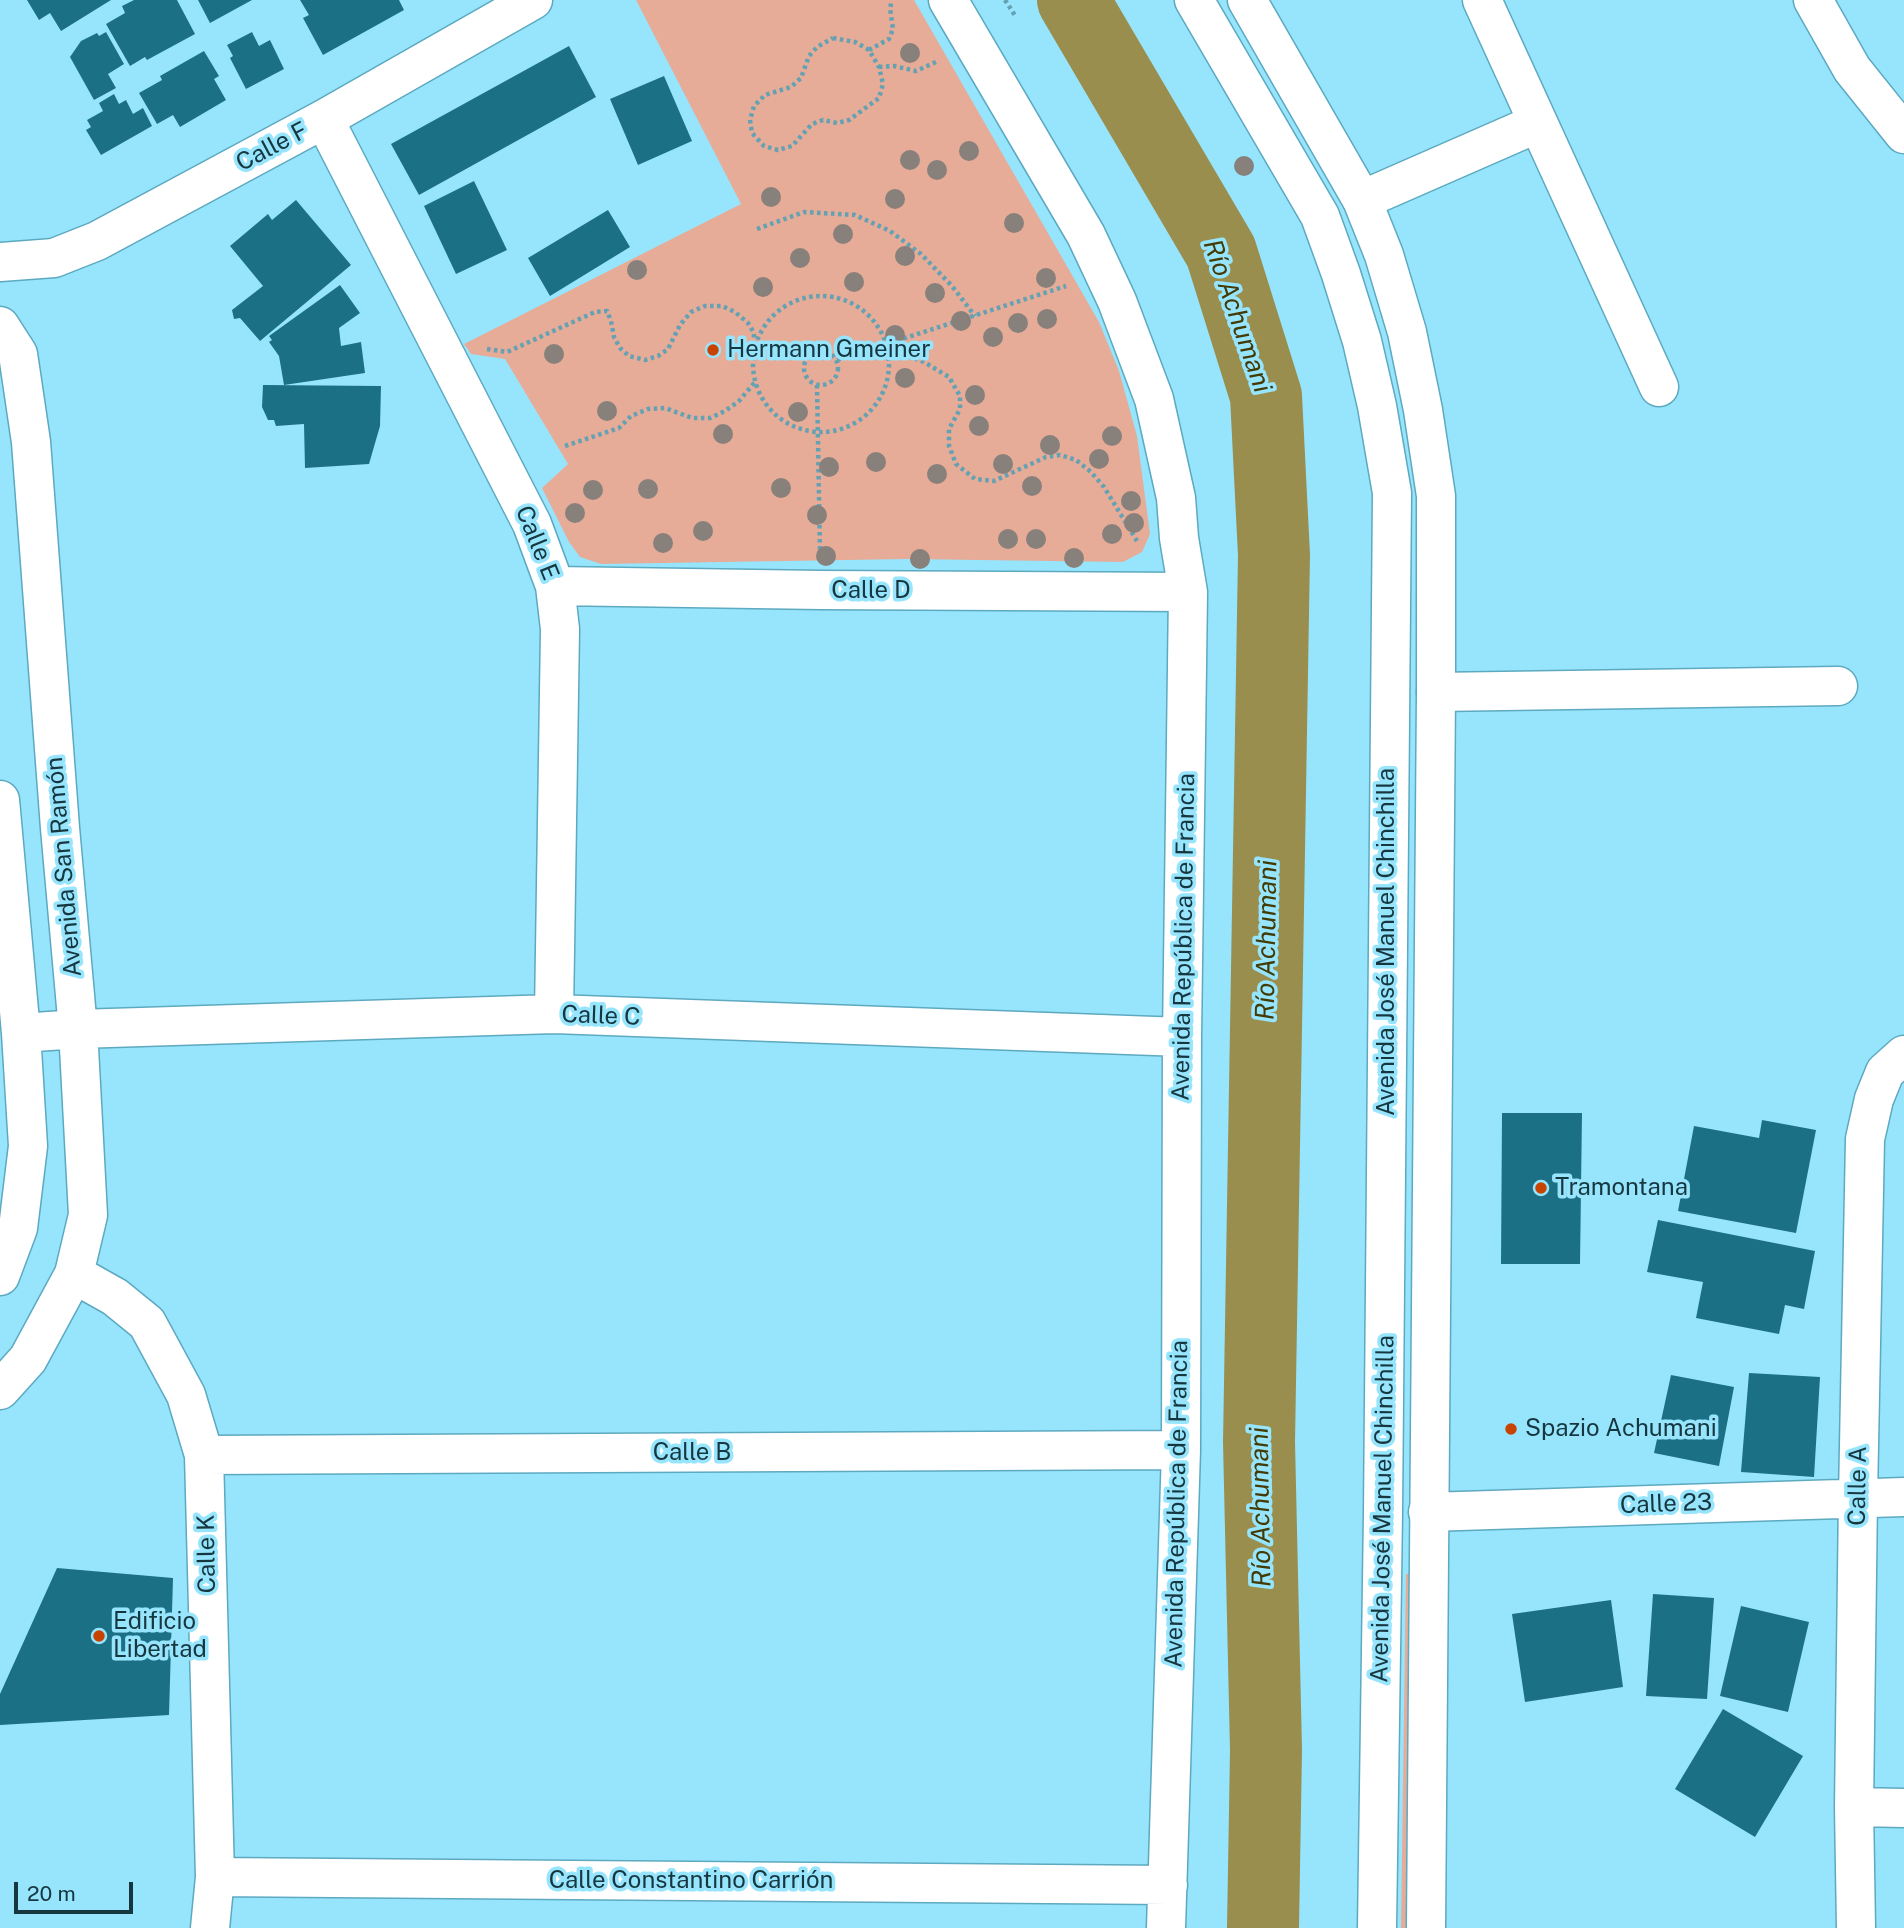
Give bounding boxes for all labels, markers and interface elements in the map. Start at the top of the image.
street label: Calle F [231,116,313,178]
water label: Río Achumani [1196,235,1278,397]
place label: Hermann Gmeiner [727,336,931,364]
marker: Hermann Gmeiner [705,342,721,358]
street label: Calle E [509,502,565,584]
street label: Calle D [831,577,911,605]
street label: Avenida San Ramón [40,756,88,978]
street label: Avenida José Manuel Chinchilla [1373,768,1401,1116]
street label: Avenida República de Francia [1167,773,1201,1101]
water label: Río Achumani [1250,860,1284,1020]
street label: Calle C [561,1000,641,1032]
place label: Tramontana [1555,1174,1688,1202]
marker: Tramontana [1533,1180,1549,1196]
street label: Avenida José Manuel Chinchilla [1366,1335,1400,1683]
street label: Avenida República de Francia [1160,1340,1194,1668]
place label: Spazio Achumani [1525,1415,1717,1443]
marker: Spazio Achumani [1503,1421,1519,1437]
water label: Río Achumani [1244,1427,1278,1587]
street label: Calle B [653,1439,731,1467]
street label: Calle A [1843,1446,1873,1526]
street label: Calle 23 [1619,1488,1713,1520]
street label: Calle K [192,1514,222,1594]
place label: Edificio Libertad [113,1608,207,1664]
marker: Edificio Libertad [91,1628,107,1644]
street label: Calle Constantino Carrión [549,1867,833,1895]
scale bar [18,1868,136,1912]
text: 20 m [27,1881,76,1906]

